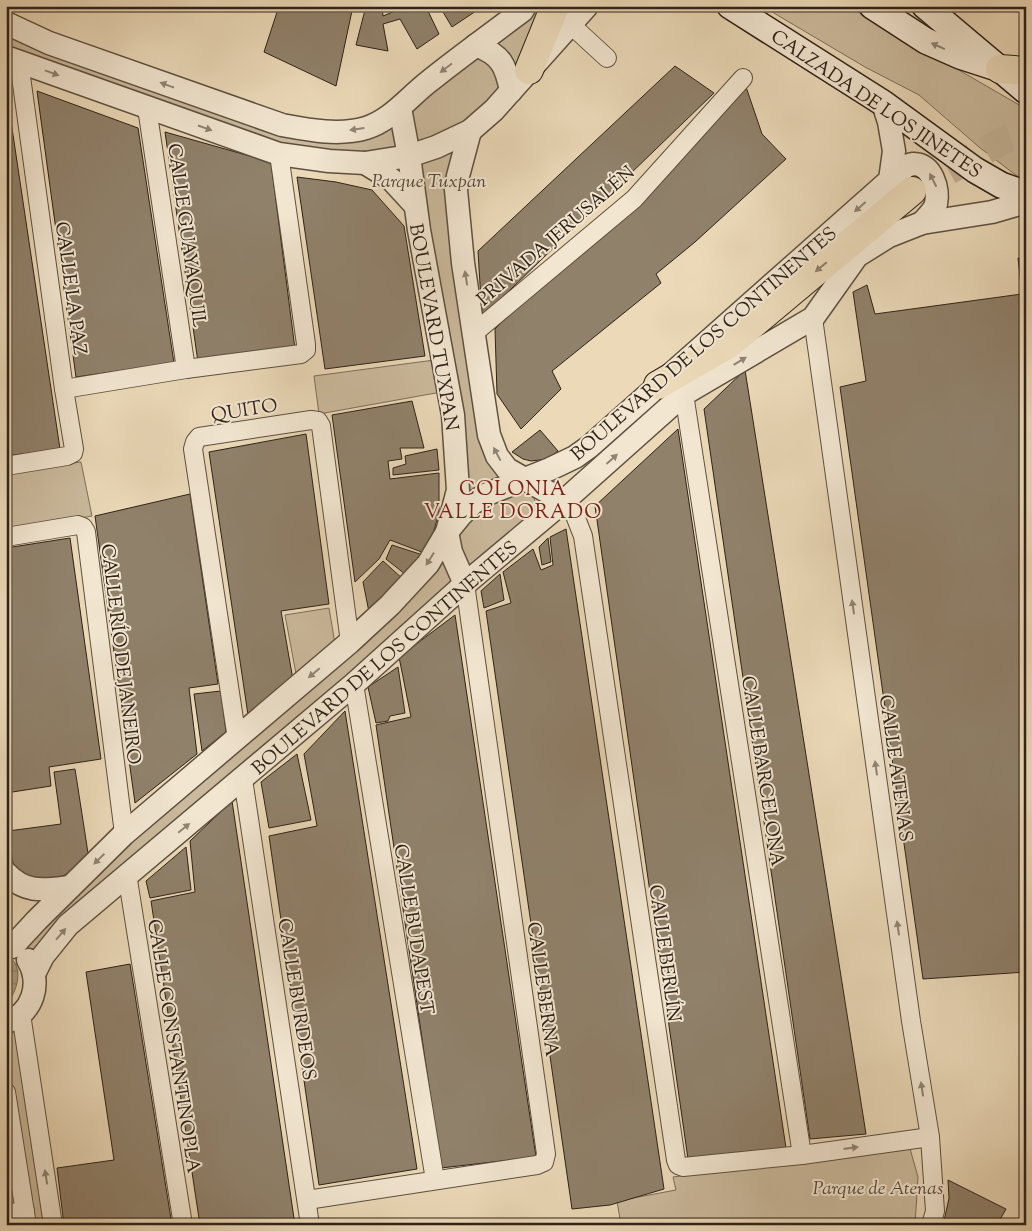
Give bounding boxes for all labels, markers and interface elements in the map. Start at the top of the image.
street label: CALZADA DE LOS JINETES [765,24,986,186]
one-way arrow [931,42,945,50]
one-way arrow [439,63,452,74]
one-way arrow [45,69,60,77]
one-way arrow [159,81,174,88]
one-way arrow [198,124,213,132]
one-way arrow [348,126,364,134]
street label: CALLE GUAYAQUIL [159,142,212,330]
street label: PRIVADA JERUSALÉN [472,161,642,313]
park label: Parque Tuxpan [372,169,486,196]
one-way arrow [929,173,937,188]
one-way arrow [854,201,866,212]
street label: CALLE LA PAZ [47,220,92,357]
street label: BOULEVARD TUXPAN [401,222,464,433]
street label: BOULEVARD DE LOS CONTINENTES [566,222,844,468]
one-way arrow [814,262,827,273]
one-way arrow [461,269,469,285]
one-way arrow [734,356,747,365]
street label: QUITO [209,393,280,430]
one-way arrow [493,447,501,461]
one-way arrow [605,453,617,465]
district label: COLONIA VALLE DORADO [424,476,602,528]
street label: BOULEVARD DE LOS CONTINENTES [247,536,525,782]
street label: CALLE RÍO DE JANEIRO [93,542,146,766]
one-way arrow [426,553,435,566]
one-way arrow [849,598,857,614]
one-way arrow [308,667,321,678]
street label: CALLE BARCELONA [733,674,790,869]
street label: CALLE ATENAS [871,693,918,844]
one-way arrow [872,759,880,775]
one-way arrow [177,822,190,833]
street label: CALLE BUDAPEST [386,842,439,1017]
one-way arrow [93,853,105,865]
street label: CALLE BERLÍN [641,883,687,1024]
street label: CALLE CONSTANTINOPLA [139,917,206,1176]
street label: CALLE BURDEOS [269,917,322,1082]
street label: CALLE BERNA [519,920,564,1059]
one-way arrow [894,920,902,936]
one-way arrow [55,928,67,940]
one-way arrow [917,1081,925,1097]
one-way arrow [843,1144,859,1152]
one-way arrow [41,1168,49,1184]
park label: Parque de Atenas [813,1176,943,1203]

